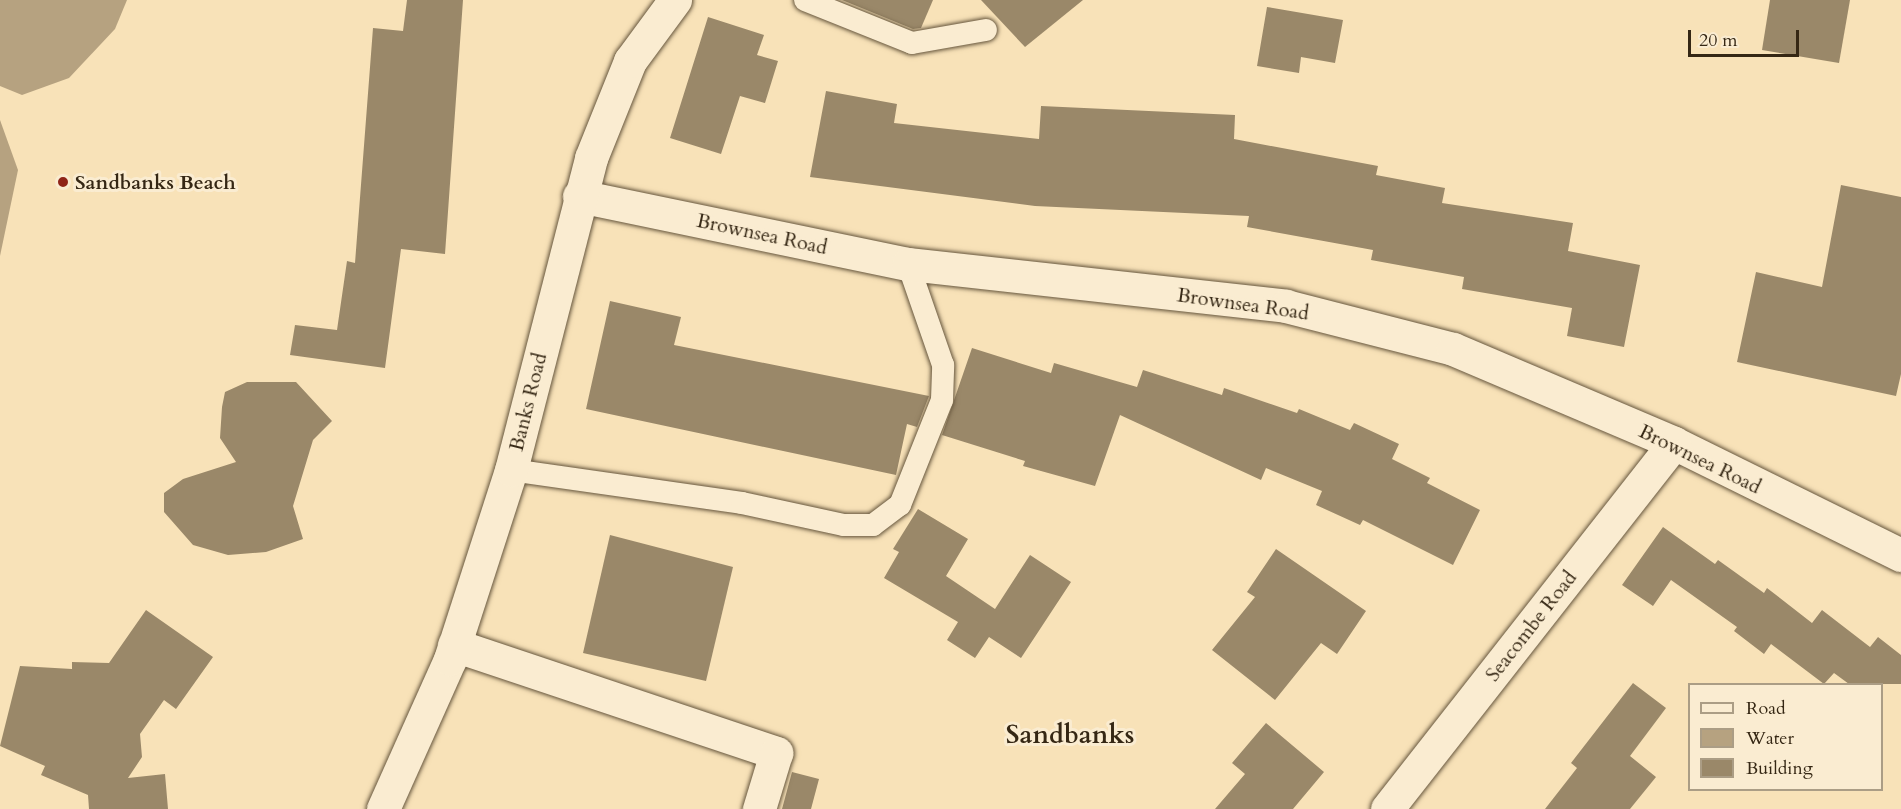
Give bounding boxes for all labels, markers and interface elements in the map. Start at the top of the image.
scale bar [1691,18,1802,56]
text: 20 m [1699,28,1738,53]
place label: Sandbanks Beach [75,170,236,194]
marker: Sandbanks Beach [56,175,70,189]
street label: Brownsea Road [695,208,829,260]
street label: Brownsea Road [1176,283,1310,325]
street label: Banks Road [504,350,552,454]
street label: Brownsea Road [1635,419,1765,499]
street label: Seacombe Road [1480,566,1582,686]
legend [1688,683,1883,791]
text: Road [1746,696,1786,721]
district label: Sandbanks [1006,719,1134,751]
text: Water [1746,726,1794,751]
text: Building [1746,756,1813,781]

